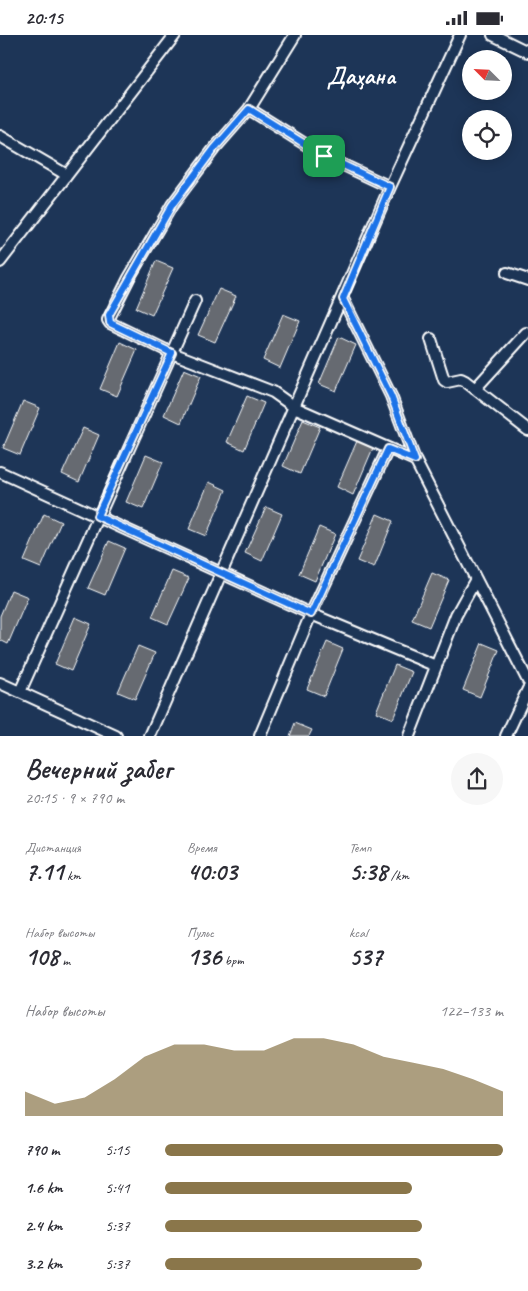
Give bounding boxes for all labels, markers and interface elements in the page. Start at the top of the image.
text: 20:15 [25,6,63,30]
north arrow [462,50,512,100]
map controls [462,50,512,160]
district label: Даҳана [327,61,397,91]
button: locate [462,110,512,160]
pin [303,135,345,177]
icon: arrive [310,142,338,170]
text: Вечерний забег [25,751,172,786]
button: share [451,753,503,805]
text: 20:15 · 9 × 790 m [25,788,124,808]
text: Дистанция [25,839,81,856]
text: Время [187,839,217,856]
text: Темп [349,839,372,856]
text: 7.11 [25,856,64,888]
text: 40:03 [187,856,237,888]
text: 5:38 [349,856,387,888]
text: km [64,867,81,884]
text: /km [387,867,409,884]
text: Набор высоты [25,924,94,941]
text: Пульс [187,924,214,941]
text: kcal [349,924,368,941]
text: 108 [25,941,59,973]
text: 136 [187,941,221,973]
text: 537 [349,941,382,973]
text: m [59,952,70,969]
text: bpm [221,952,244,969]
text: Набор высоты [25,1001,104,1021]
text: 122–133 m [440,1001,503,1021]
text: 790 m [25,1140,59,1160]
text: 5:15 [105,1140,130,1160]
text: 1.6 km [25,1178,63,1198]
text: 5:41 [105,1178,130,1198]
text: 2.4 km [25,1216,62,1236]
text: 5:37 [105,1216,130,1236]
text: 3.2 km [25,1254,62,1274]
text: 5:37 [105,1254,130,1274]

